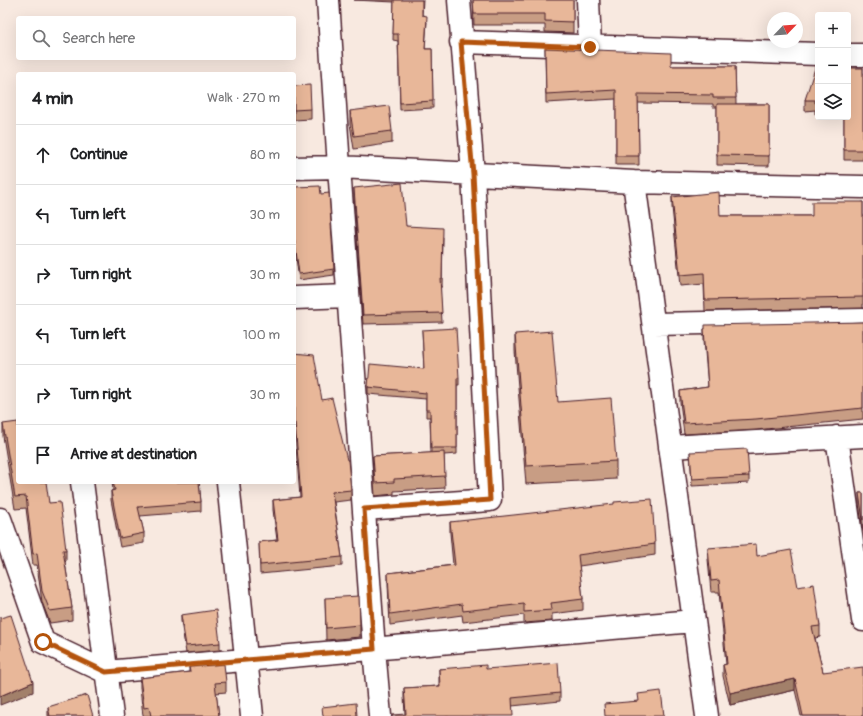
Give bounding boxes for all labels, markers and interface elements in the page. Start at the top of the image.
north arrow [767,12,803,48]
map controls [815,12,851,120]
button: + [815,12,851,48]
search box [16,16,296,60]
icon: search [30,27,52,49]
text: Search here [62,29,135,48]
route end [581,38,599,56]
button: − [815,48,851,84]
button: layers [815,84,851,120]
text: 4 min [32,88,73,109]
text: Walk · 270 m [207,90,280,106]
icon: ahead [32,144,54,166]
text: Continue [70,145,128,164]
text: 80 m [250,147,280,163]
icon: left [32,204,54,226]
text: Turn left [70,205,126,224]
text: 30 m [250,207,280,223]
icon: right [32,264,54,286]
text: Turn right [70,265,131,284]
text: 30 m [250,267,280,283]
icon: left [32,324,54,346]
text: Turn left [70,325,126,344]
text: 100 m [243,327,280,343]
icon: right [32,384,54,406]
text: Turn right [70,385,131,404]
text: 30 m [250,387,280,403]
icon: arrive [32,444,54,466]
text: Arrive at destination [70,445,197,464]
route start [34,633,52,651]

